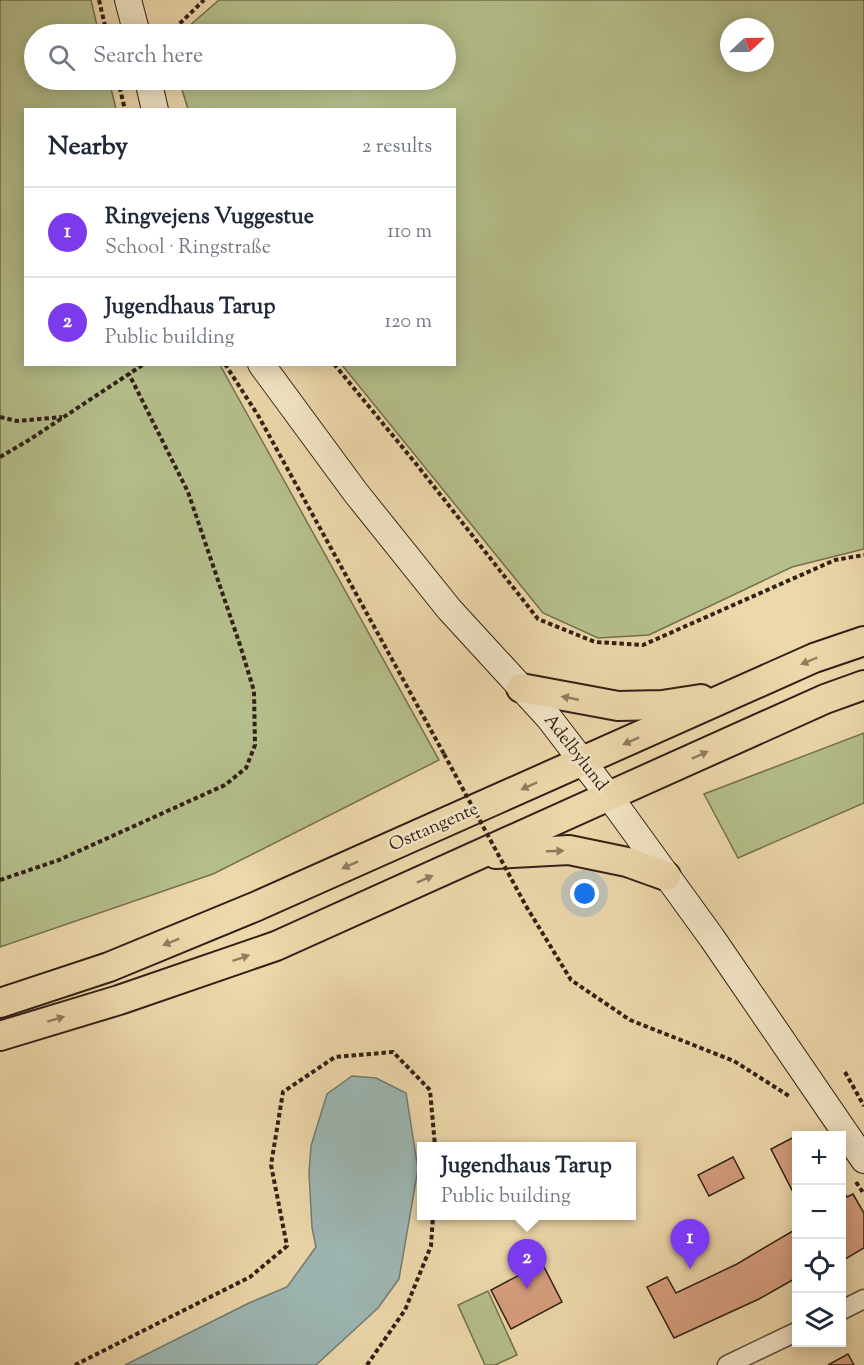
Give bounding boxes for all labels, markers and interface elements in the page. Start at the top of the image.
north arrow [720,18,774,72]
search box [24,24,456,90]
icon: search [45,41,78,74]
text: Search here [93,41,203,73]
text: Nearby [48,129,128,166]
text: 2 results [362,133,432,162]
text: Ringvejens Vuggestue [105,202,314,234]
text: 1 [64,218,71,247]
text: 110 m [387,218,432,247]
text: School · Ringstraße [105,234,271,263]
text: Jugendhaus Tarup [105,292,275,324]
text: 2 [63,308,72,337]
text: 120 m [384,308,432,337]
text: Public building [105,324,235,353]
one-way arrow [800,656,818,666]
one-way arrow [561,693,580,702]
street label: Adelbylund [537,709,613,797]
one-way arrow [623,736,640,745]
one-way arrow [692,750,710,760]
one-way arrow [519,781,537,791]
street label: Osttangente [385,797,483,859]
one-way arrow [545,846,564,856]
one-way arrow [341,860,359,870]
one-way arrow [417,874,434,883]
your location [570,879,599,908]
one-way arrow [162,938,180,947]
one-way arrow [232,953,250,963]
one-way arrow [47,1014,65,1023]
map controls [792,1131,846,1347]
button: + [792,1131,846,1185]
popup [417,1142,636,1220]
text: Jugendhaus Tarup [441,1151,612,1183]
text: Public building [441,1183,571,1212]
button: − [792,1185,846,1239]
pin: 1 [670,1220,710,1269]
button: locate [792,1239,846,1293]
pin: 2 [508,1240,546,1289]
button: layers [792,1293,846,1347]

